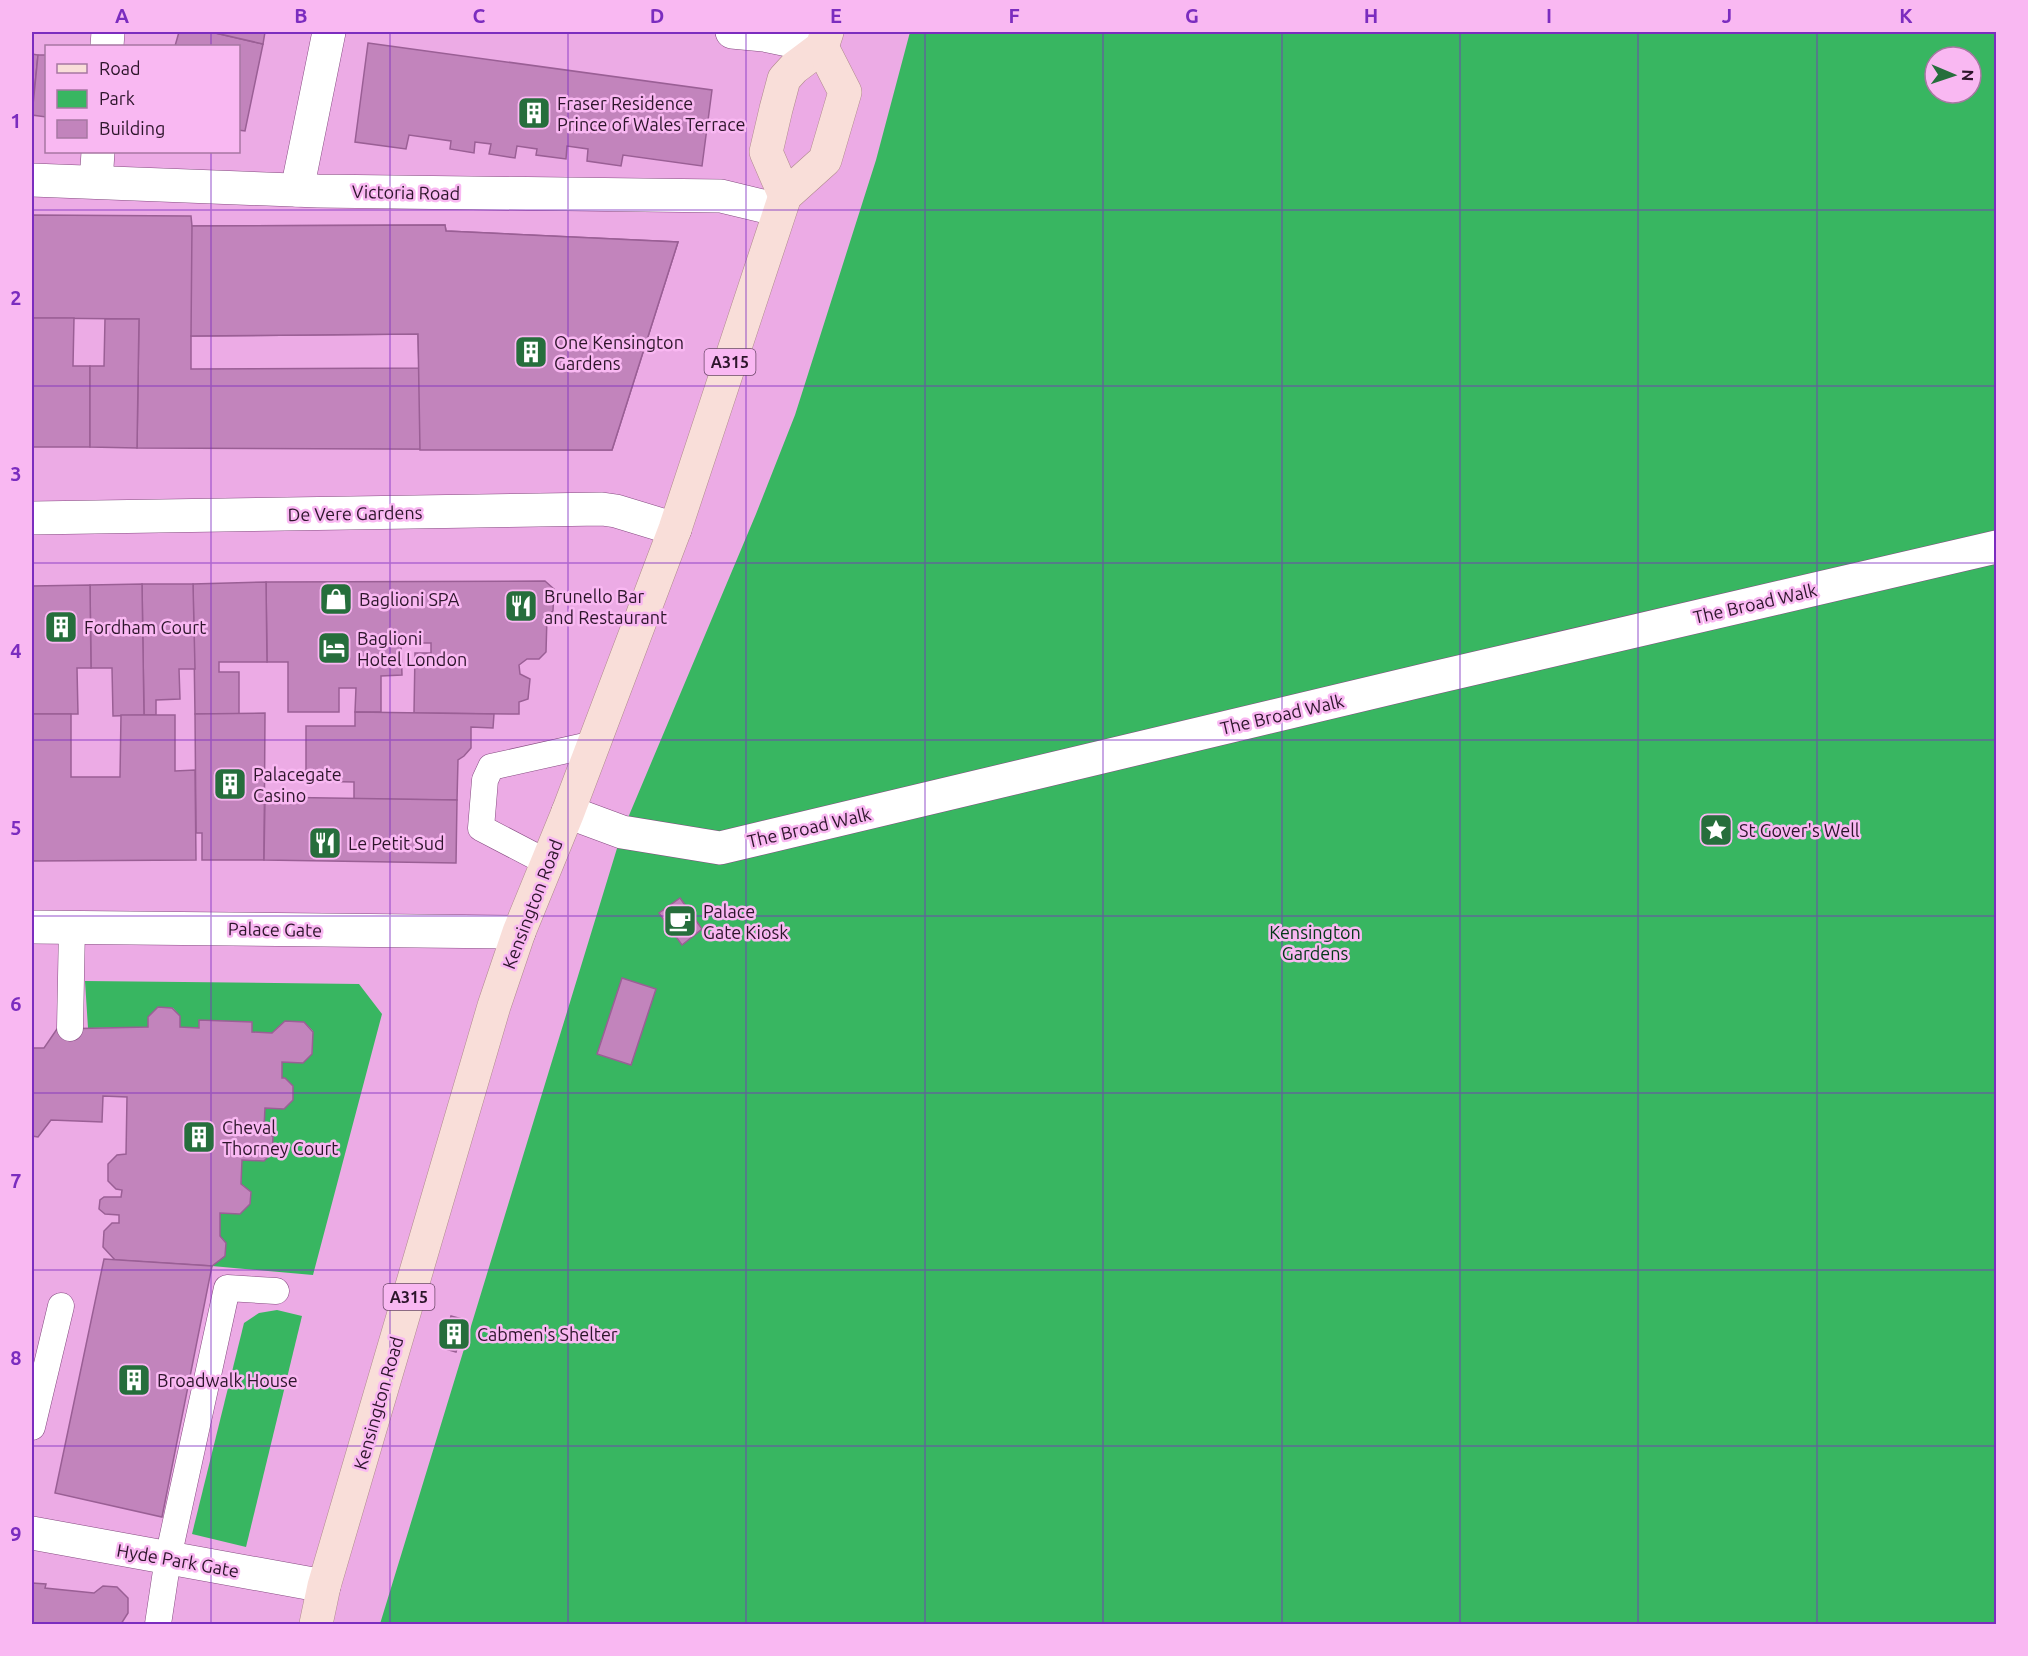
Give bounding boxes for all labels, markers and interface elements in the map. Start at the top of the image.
text: A [115,4,129,27]
text: B [294,4,308,27]
text: C [473,4,486,27]
text: D [650,4,664,27]
text: E [830,4,842,27]
text: F [1008,4,1020,27]
text: G [1185,4,1199,27]
text: H [1364,4,1378,27]
text: I [1546,4,1552,27]
text: J [1722,4,1732,27]
text: K [1899,4,1913,27]
legend [45,45,240,153]
north arrow [1923,45,1983,105]
text: Road [99,58,141,78]
text: N [1959,69,1977,82]
text: Park [99,88,135,108]
place label: Fraser Residence Prince of Wales Terrace [557,93,745,134]
building icon: Fraser Residence Prince of Wales Terrace [516,95,552,131]
text: 1 [10,109,22,132]
text: Building [99,118,165,138]
street label: Victoria Road [352,181,460,203]
text: 2 [10,286,22,309]
place label: One Kensington Gardens [554,332,684,373]
building icon: One Kensington Gardens [513,334,549,370]
road number: A315 [704,349,756,375]
text: 3 [10,462,22,485]
street label: De Vere Gardens [287,502,423,524]
street label: The Broad Walk [1691,579,1819,627]
shop icon: Baglioni SPA [318,581,354,617]
place label: Brunello Bar and Restaurant [544,586,667,627]
restaurant icon: Brunello Bar and Restaurant [503,588,539,624]
place label: Baglioni SPA [359,589,460,609]
building icon: Fordham Court [43,609,79,645]
place label: Fordham Court [84,617,206,637]
place label: Baglioni Hotel London [357,628,467,669]
hotel icon: Baglioni Hotel London [316,630,352,666]
text: 4 [10,639,22,662]
street label: The Broad Walk [1218,690,1346,738]
place label: Palacegate Casino [253,764,342,805]
building icon: Palacegate Casino [212,766,248,802]
street label: The Broad Walk [745,803,873,851]
place icon: St Gover's Well [1698,812,1734,848]
text: 5 [10,816,22,839]
place label: St Gover's Well [1739,820,1860,840]
restaurant icon: Le Petit Sud [307,825,343,861]
place label: Le Petit Sud [348,833,444,853]
street label: Kensington Road [498,836,566,972]
place label: Palace Gate Kiosk [703,901,788,942]
cafe icon: Palace Gate Kiosk [662,903,698,939]
street label: Palace Gate [228,918,322,940]
park label: Kensington Gardens [1269,922,1361,963]
text: 6 [10,992,22,1015]
place label: Cheval Thorney Court [222,1117,338,1158]
building icon: Cheval Thorney Court [181,1119,217,1155]
text: 7 [10,1169,22,1192]
road number: A315 [384,1284,434,1310]
building icon: Cabmen's Shelter [436,1316,472,1352]
place label: Cabmen's Shelter [477,1324,618,1344]
street label: Kensington Road [349,1334,407,1472]
text: 8 [10,1346,22,1369]
building icon: Broadwalk House [116,1362,152,1398]
place label: Broadwalk House [157,1370,298,1390]
text: 9 [10,1522,22,1545]
street label: Hyde Park Gate [115,1539,241,1581]

